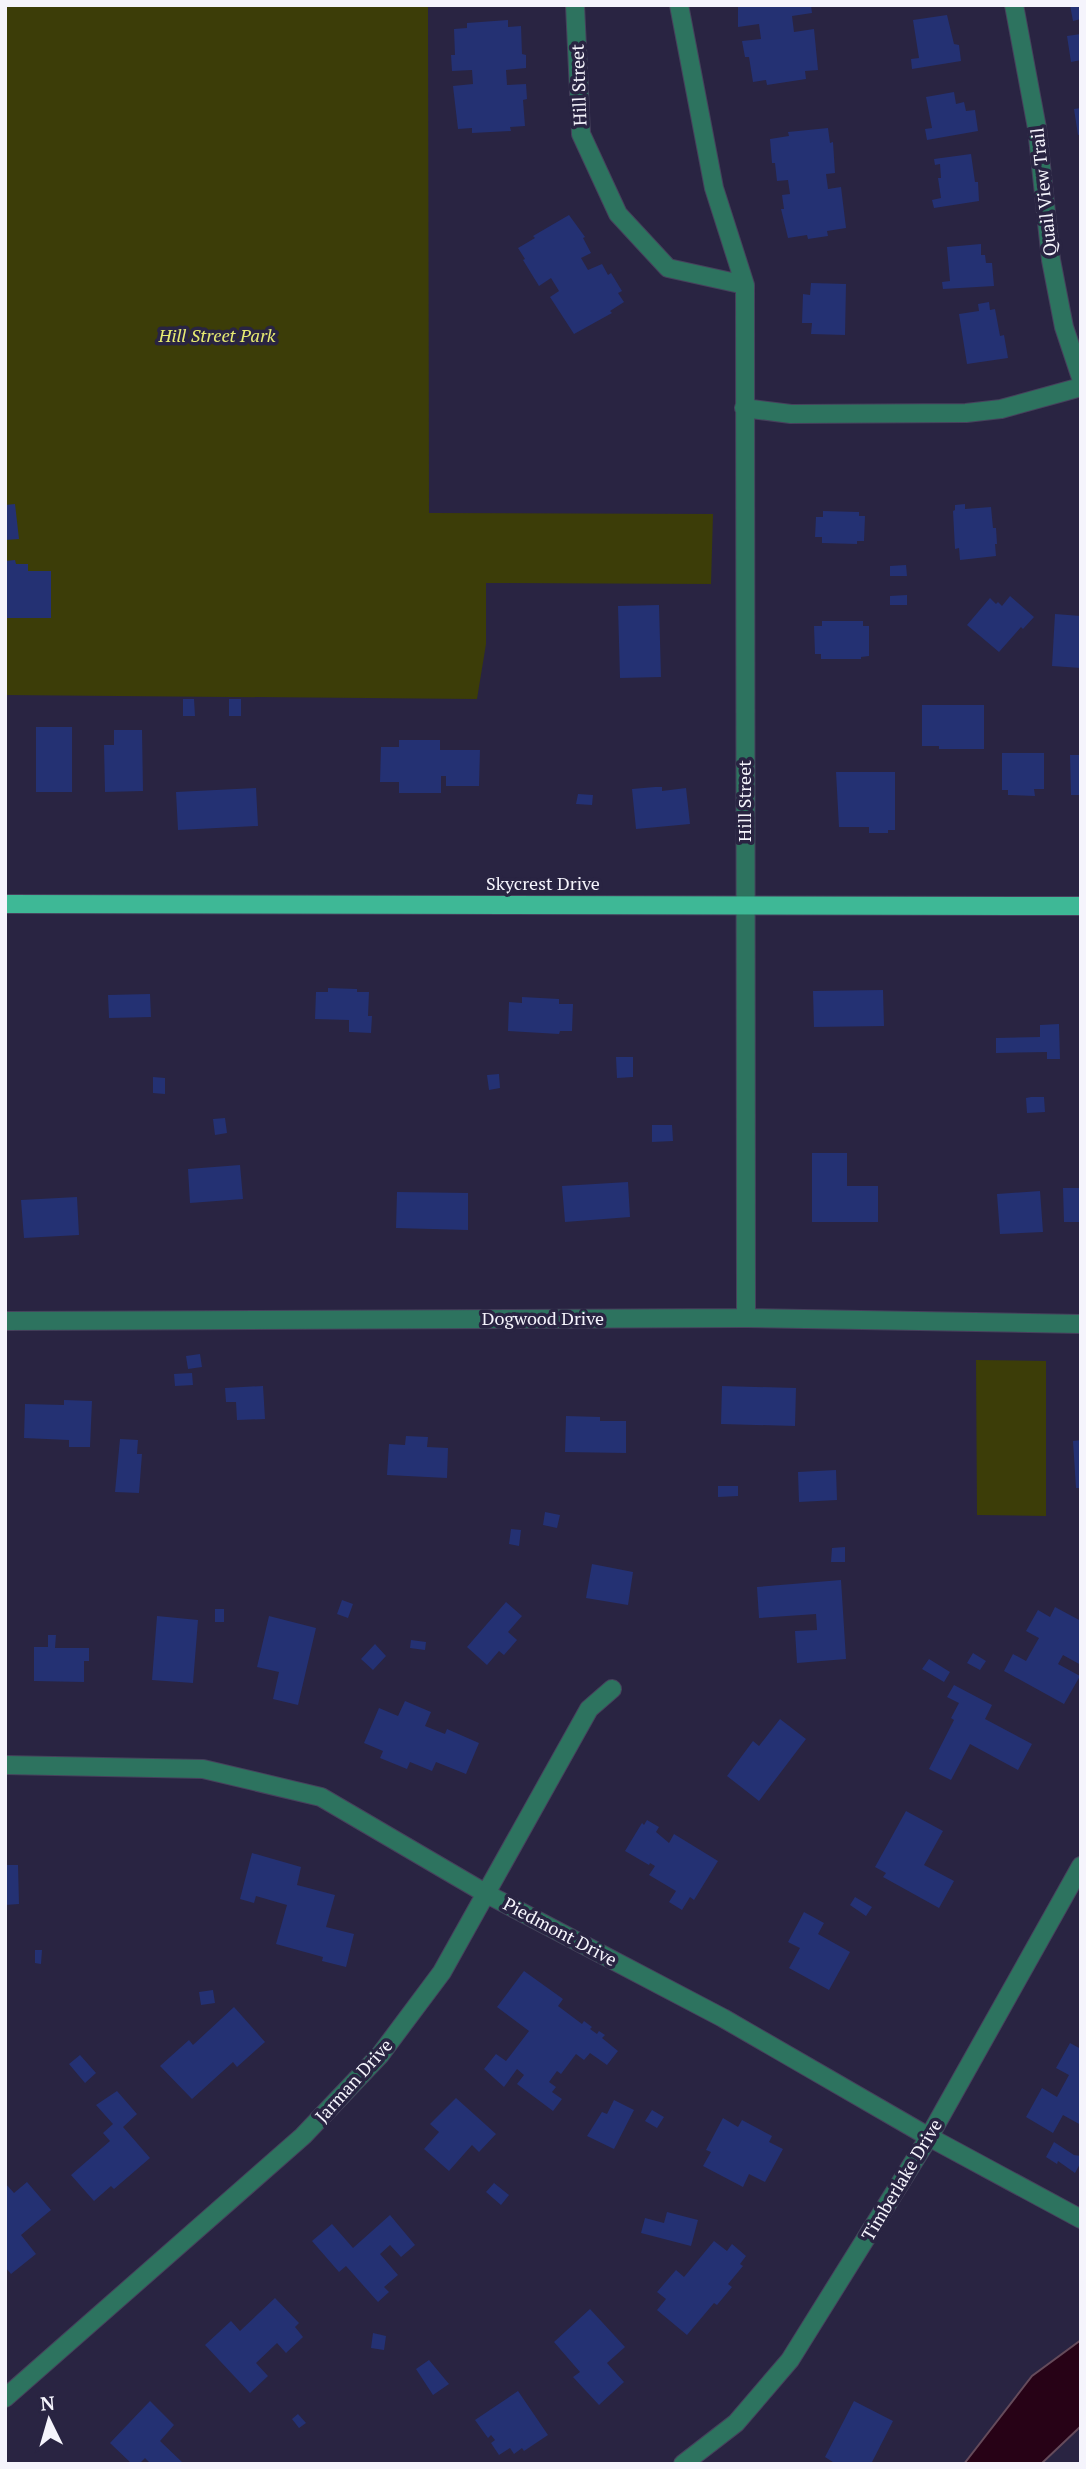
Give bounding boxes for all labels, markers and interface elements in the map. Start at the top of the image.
street label: Hill Street [565,43,591,126]
street label: Quail View Trail [1024,127,1062,258]
park label: Hill Street Park [157,323,276,347]
street label: Hill Street [732,760,756,842]
street label: Skycrest Drive [486,871,600,895]
street label: Dogwood Drive [482,1306,604,1330]
street label: Piedmont Drive [499,1891,621,1971]
street label: Jarman Drive [309,2033,397,2127]
street label: Timberlake Drive [855,2114,947,2245]
north arrow [14,2385,84,2455]
text: N [39,2389,56,2416]

